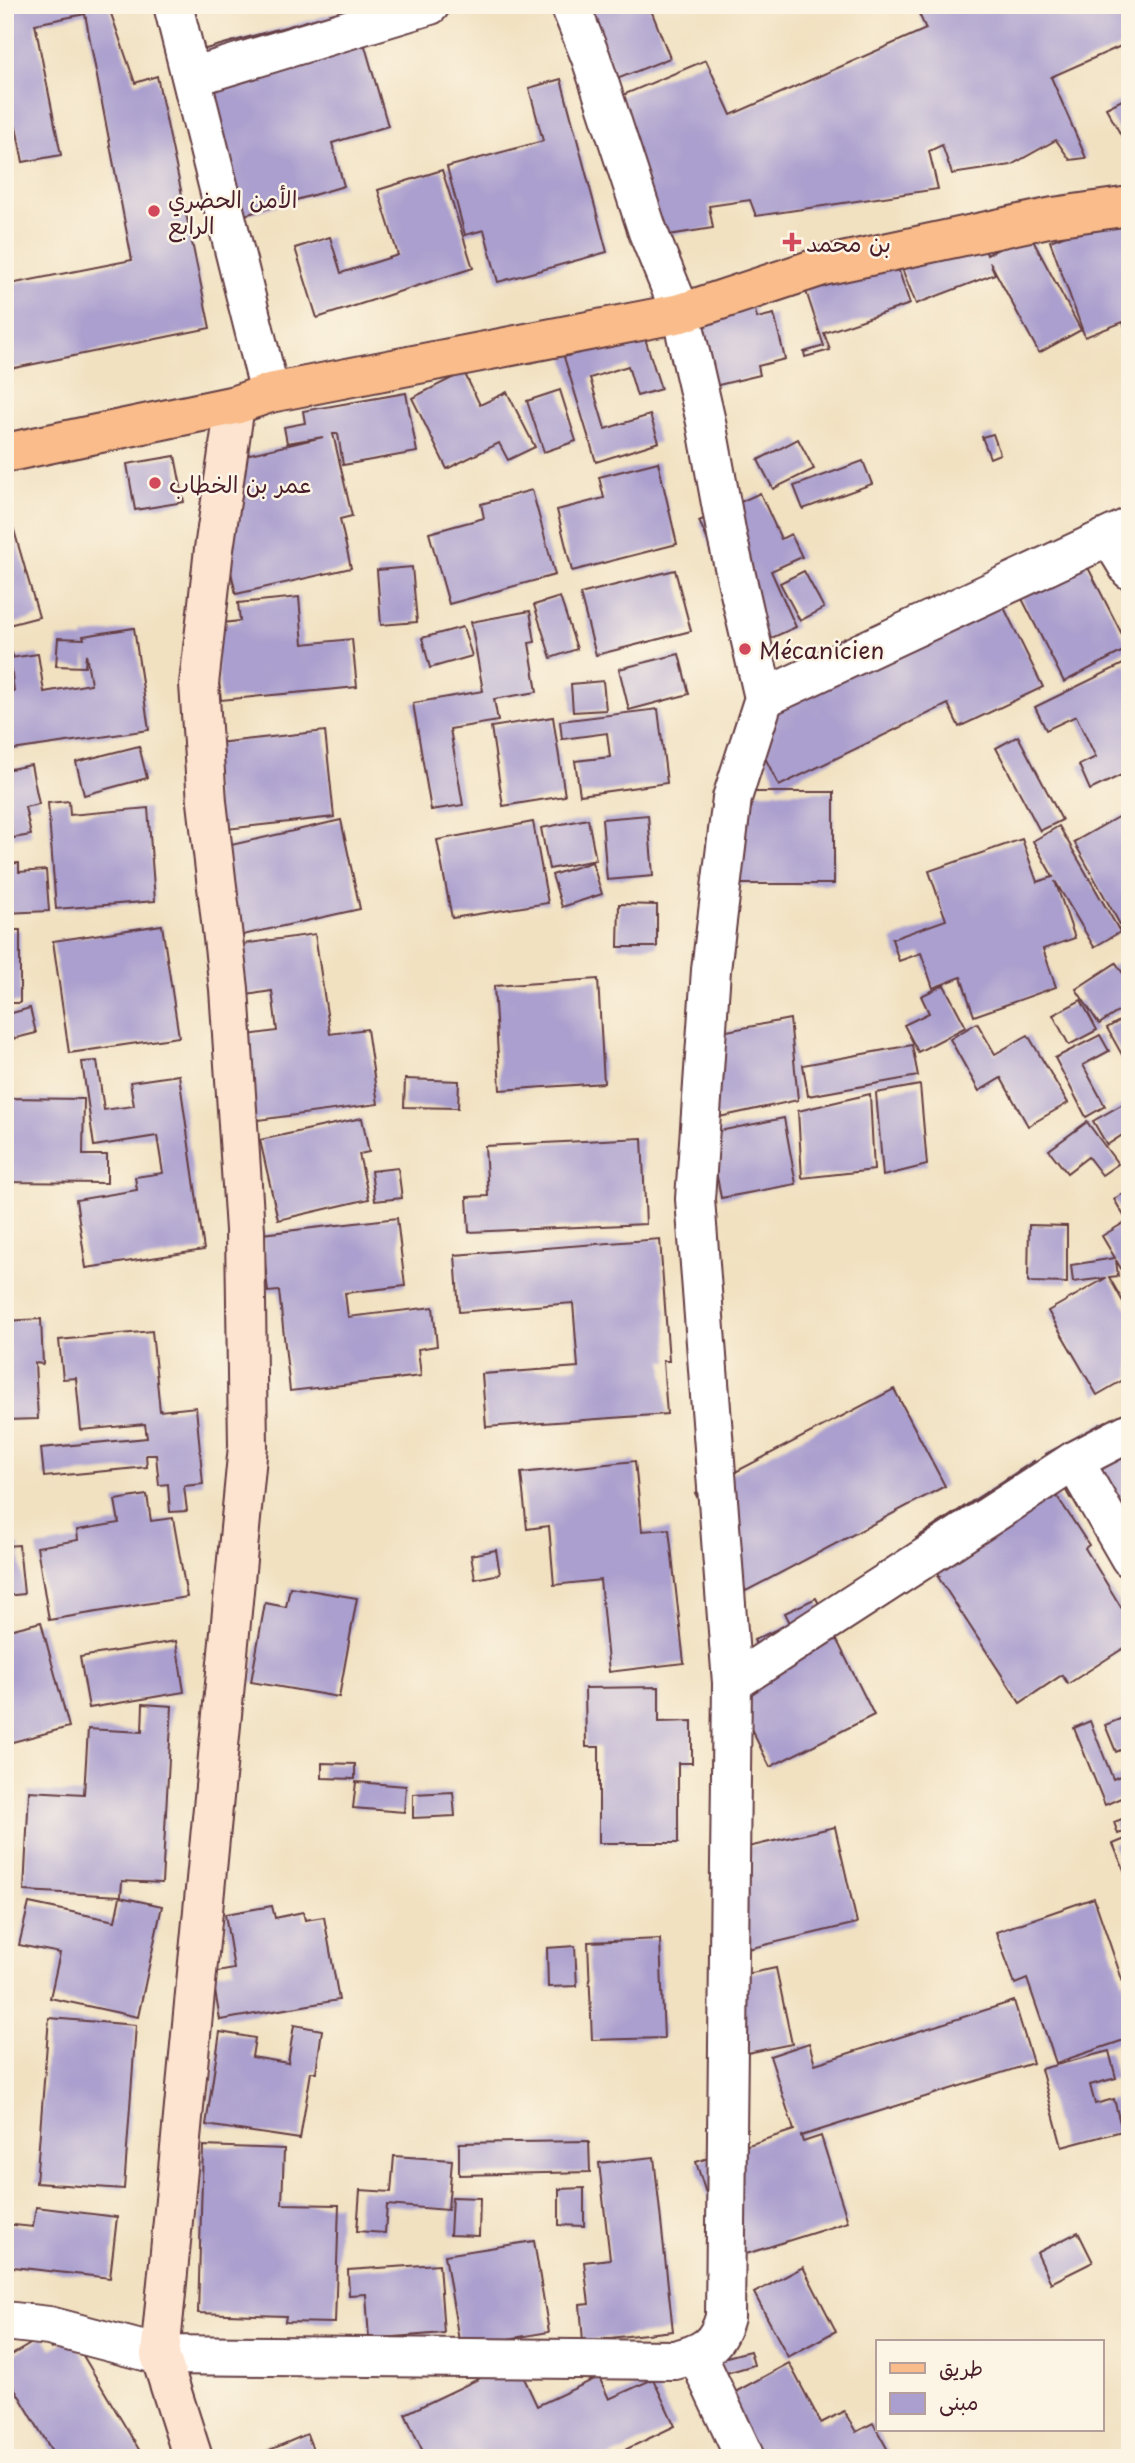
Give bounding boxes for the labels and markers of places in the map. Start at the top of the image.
place label: الأمن الحضري الرابع [168,181,297,243]
marker: الأمن الحضري الرابع [146,203,162,219]
place label: بن محمد [806,225,891,260]
marker: بن محمد [784,234,800,250]
place label: عمر بن الخطاب [169,466,312,501]
marker: عمر بن الخطاب [147,475,163,491]
place label: Mécanicien [759,632,884,667]
marker: Mécanicien [737,641,753,657]

